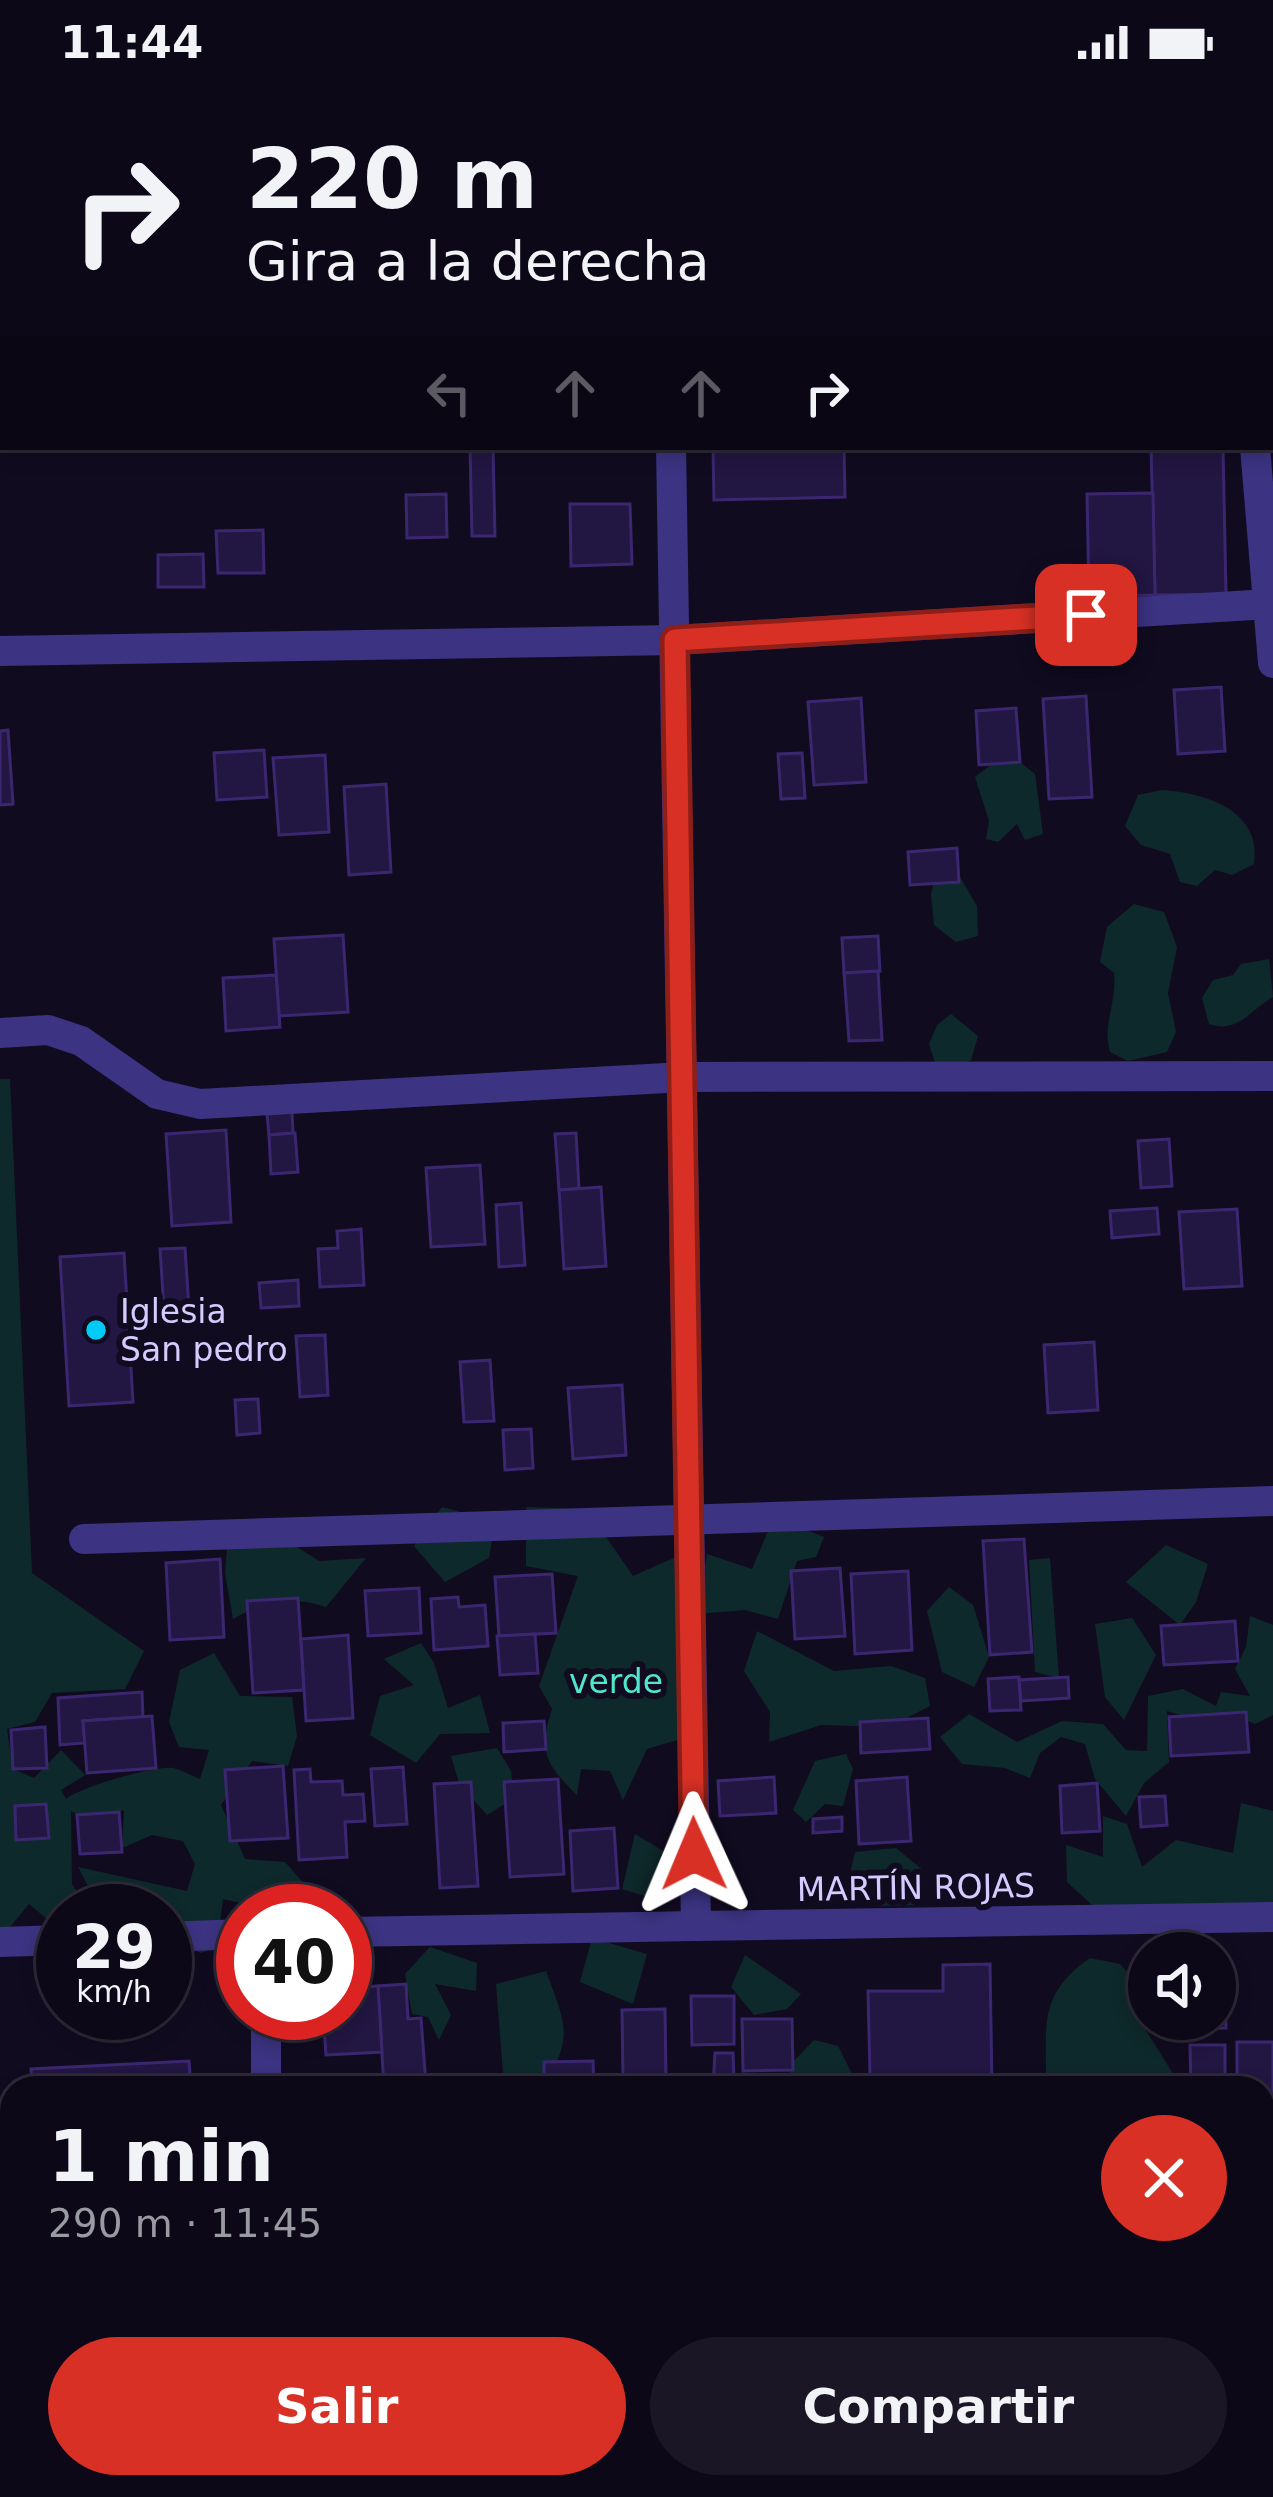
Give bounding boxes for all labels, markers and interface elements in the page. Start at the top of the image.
text: 11:44 [60,16,203,69]
text: 220 m [246,130,538,228]
icon: right [48,132,204,288]
text: Gira a la derecha [246,230,710,293]
icon: left [416,360,482,426]
icon: ahead [542,360,608,426]
icon: ahead [668,360,734,426]
icon: right [794,360,860,426]
pin [1035,564,1137,666]
icon: arrive [1053,582,1119,648]
place label: Iglesia San pedro [120,1292,288,1369]
marker: Iglesia San pedro [83,1317,109,1343]
park label: verde [569,1662,663,1701]
position arrow [631,1791,757,1917]
street label: MARTÍN ROJAS [797,1865,1035,1909]
speed limit sign: 40 [216,1884,372,2040]
text: 29 [72,1912,156,1982]
map controls [1128,1932,1236,2040]
button: sound [1128,1932,1236,2040]
text: km/h [76,1974,152,2009]
text: 1 min [48,2114,274,2198]
button: close [1101,2115,1227,2241]
text: 290 m · 11:45 [48,2201,322,2246]
button: Salir [48,2337,626,2475]
button: Compartir [650,2337,1227,2475]

